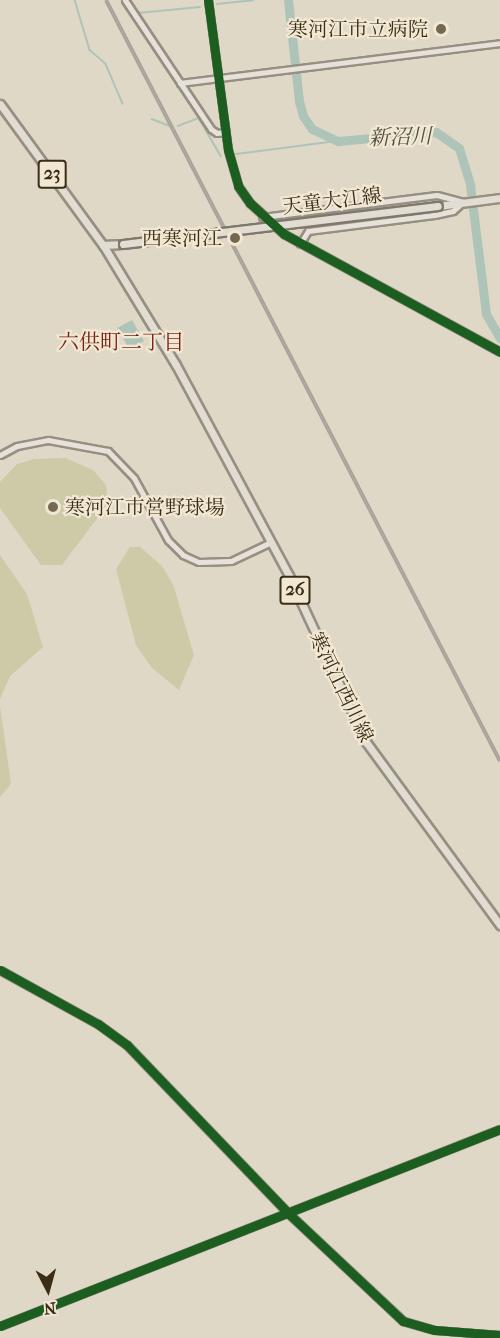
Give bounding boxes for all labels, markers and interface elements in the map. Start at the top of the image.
place label: 寒河江市立病院 [288,17,428,41]
marker: 寒河江市立病院 [432,20,450,38]
water label: 新沼川 [368,123,432,151]
road number: 23 [37,159,67,189]
street label: 天童大江線 [281,183,383,219]
place label: 西寒河江 [142,226,222,250]
marker: 西寒河江 [226,229,244,247]
district label: 六供町二丁目 [58,329,184,355]
place label: 寒河江市営野球場 [65,495,225,519]
marker: 寒河江市営野球場 [46,500,60,514]
road number: 26 [278,575,312,605]
street label: 寒河江西川線 [304,628,378,746]
north arrow [18,1260,78,1320]
text: N [43,1298,57,1318]

